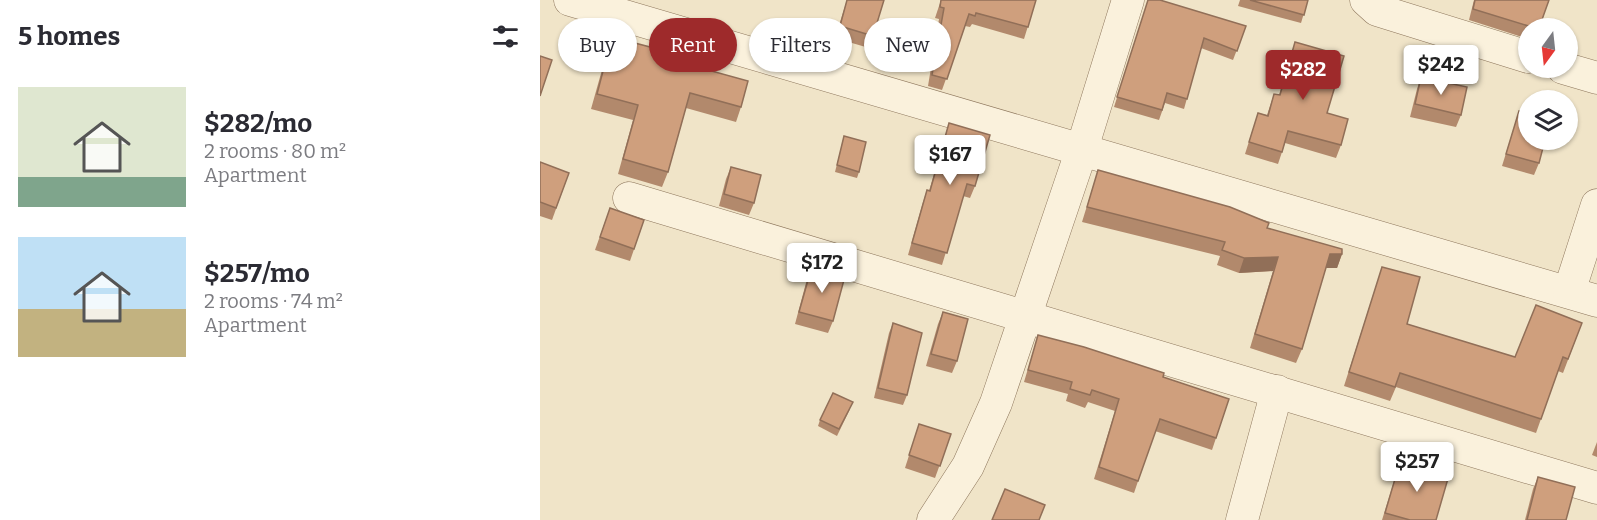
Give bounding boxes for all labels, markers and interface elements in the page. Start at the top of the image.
chip: Buy [558,18,637,72]
chip: Rent [649,18,737,72]
chip: Filters [749,18,852,72]
chip: New [864,18,951,72]
north arrow [1518,18,1578,78]
map controls [1518,18,1578,150]
icon: filters [489,20,522,53]
text: 5 homes [18,21,120,52]
pin: $242 [1405,45,1477,96]
pin: $282 [1267,50,1339,101]
text: $242 [1418,52,1464,76]
text: $282 [1280,57,1326,81]
button: layers [1518,90,1578,150]
text: $282/mo [204,108,312,139]
icon: home [66,111,138,183]
pin: $167 [914,135,986,186]
text: 2 rooms · 80 m² [204,139,346,163]
text: $167 [929,142,971,166]
text: Apartment [204,163,307,187]
pin: $172 [786,243,858,294]
text: $172 [801,250,843,274]
text: $257/mo [204,258,310,289]
icon: home [66,261,138,333]
text: 2 rooms · 74 m² [204,289,343,313]
text: Apartment [204,313,307,337]
pin: $257 [1381,442,1453,493]
text: $257 [1395,449,1439,473]

